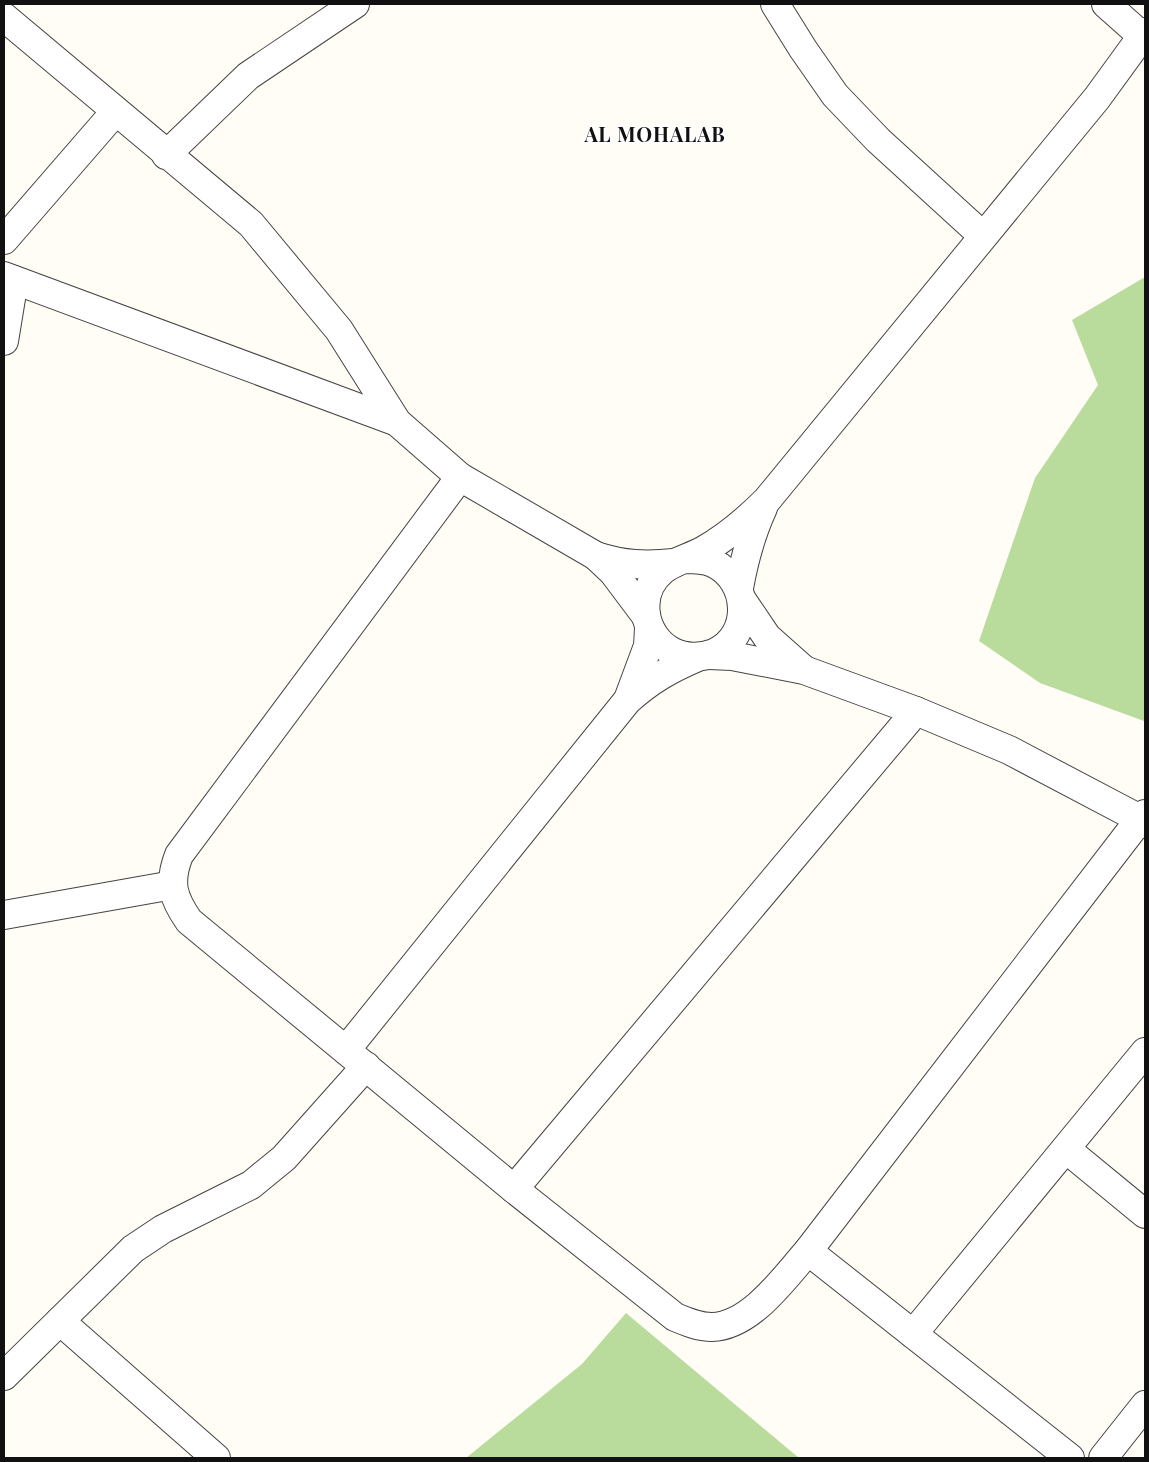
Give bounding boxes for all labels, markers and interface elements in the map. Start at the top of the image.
district label: AL MOHALAB [583,120,726,147]

